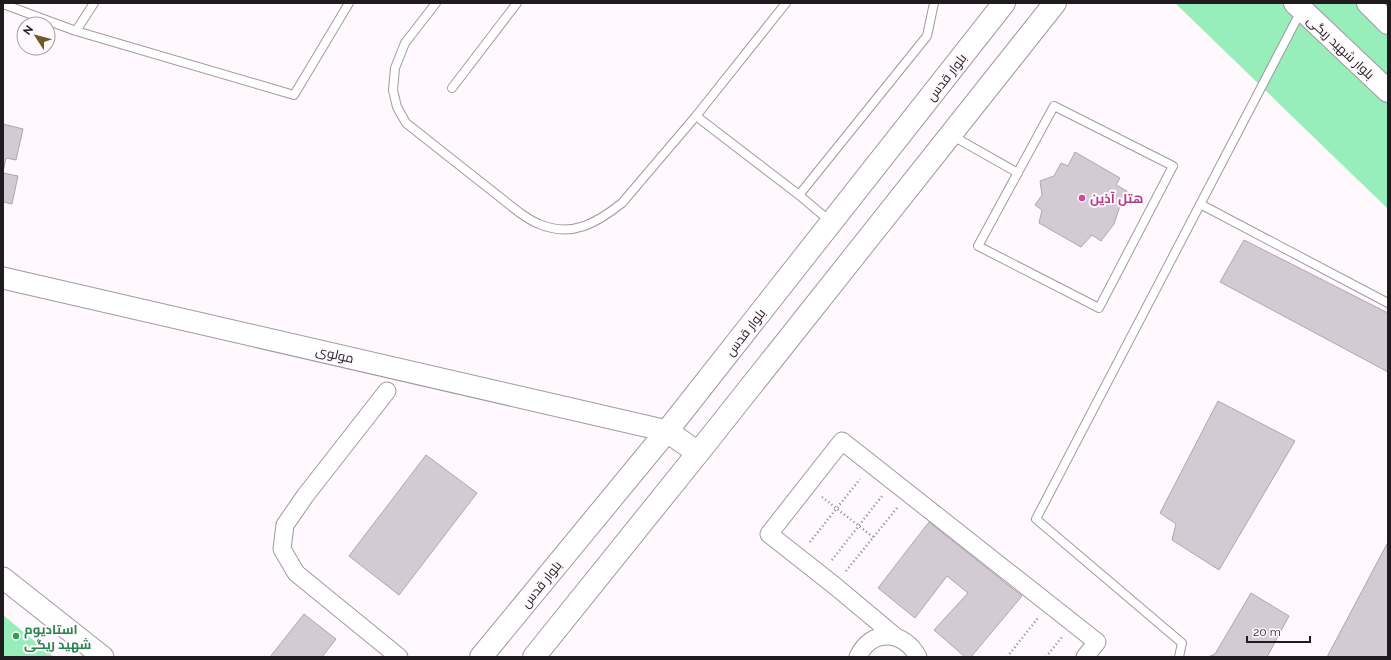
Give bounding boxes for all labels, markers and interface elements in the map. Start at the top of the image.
street label: بلوار شهید ریگی [1304,12,1377,82]
north arrow [16,16,56,56]
text: N [21,23,36,38]
street label: بلوار قدس [923,51,969,104]
place label: هتل آذین [1090,191,1143,206]
marker: هتل آذین [1077,193,1087,203]
street label: بلوار قدس [722,306,768,359]
street label: مولوی [314,343,355,366]
street label: بلوار قدس [518,558,565,611]
scale bar [1247,618,1310,644]
place label: استادیوم شهید ریگی [24,622,91,653]
text: 20 m [1253,625,1281,639]
marker: استادیوم شهید ریگی [11,631,21,641]

